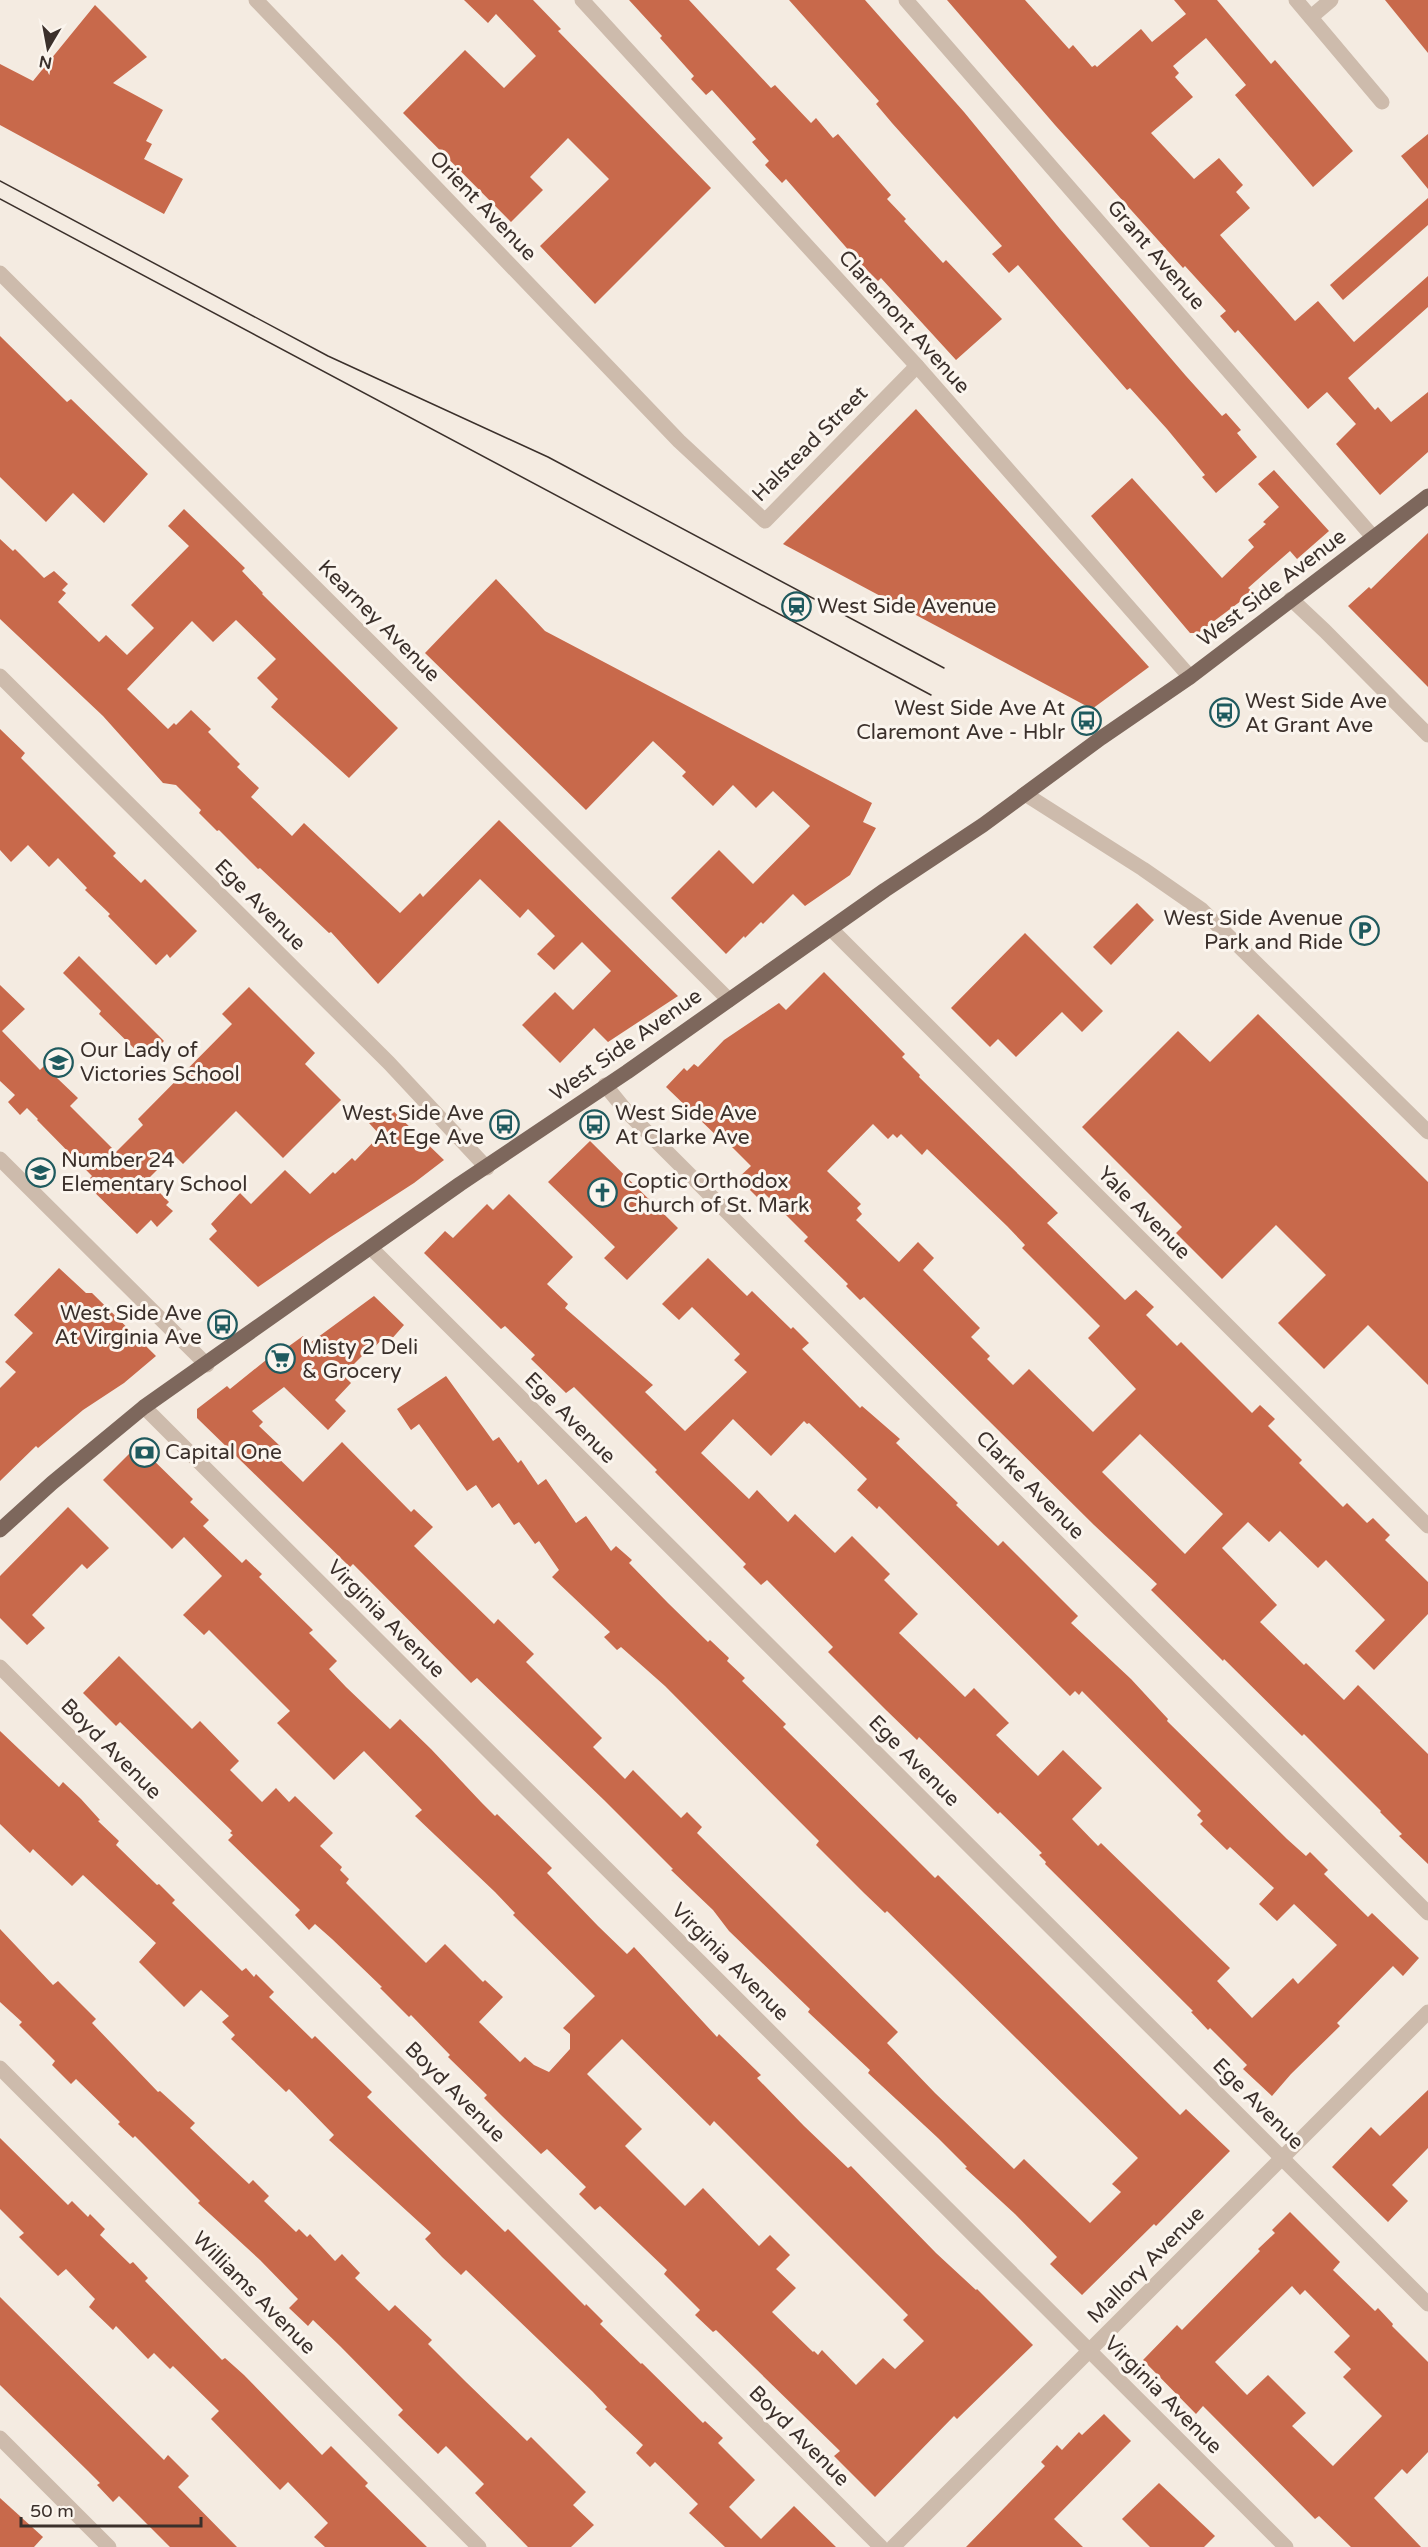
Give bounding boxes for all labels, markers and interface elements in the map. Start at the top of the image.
north arrow [18,18,78,78]
text: N [38,51,54,73]
street label: Orient Avenue [424,146,542,266]
street label: Grant Avenue [1102,195,1210,315]
street label: Claremont Avenue [833,245,975,399]
street label: Halstead Street [747,381,873,507]
street label: West Side Avenue [1193,524,1351,652]
street label: Kearney Avenue [313,555,445,687]
station icon: West Side Avenue [780,590,812,622]
place label: West Side Avenue [817,594,996,619]
place label: West Side Ave At Grant Ave [1245,689,1387,738]
place label: West Side Ave At Claremont Ave - Hblr [856,696,1065,745]
bus stop icon: West Side Ave At Grant Ave [1208,697,1240,729]
bus stop icon: West Side Ave At Claremont Ave - Hblr [1070,704,1102,736]
street label: Ege Avenue [209,854,311,956]
place label: West Side Avenue Park and Ride [1164,906,1343,955]
parking icon: West Side Avenue Park and Ride [1348,914,1380,946]
street label: West Side Avenue [545,983,707,1107]
place label: Our Lady of Victories School [80,1038,240,1087]
school or university icon: Our Lady of Victories School [43,1046,75,1078]
place label: West Side Ave At Ege Ave [342,1101,484,1150]
place label: West Side Ave At Clarke Ave [615,1101,757,1150]
bus stop icon: West Side Ave At Ege Ave [489,1109,521,1141]
bus stop icon: West Side Ave At Clarke Ave [578,1109,610,1141]
place label: Number 24 Elementary School [61,1148,248,1197]
school or university icon: Number 24 Elementary School [24,1156,56,1188]
street label: Yale Avenue [1092,1161,1196,1265]
place label: Coptic Orthodox Church of St. Mark [623,1169,809,1218]
church icon: Coptic Orthodox Church of St. Mark [586,1177,618,1209]
place label: West Side Ave At Virginia Ave [54,1301,202,1350]
bus stop icon: West Side Ave At Virginia Ave [207,1309,239,1341]
place label: Misty 2 Deli & Grocery [302,1335,418,1384]
supermarket icon: Misty 2 Deli & Grocery [265,1343,297,1375]
street label: Ege Avenue [519,1367,621,1469]
street label: Clarke Avenue [970,1425,1090,1545]
bank icon: Capital One [128,1436,160,1468]
place label: Capital One [165,1440,282,1465]
street label: Virginia Avenue [322,1555,450,1683]
street label: Boyd Avenue [55,1693,167,1805]
street label: Ege Avenue [863,1710,965,1812]
street label: Virginia Avenue [666,1898,794,2026]
street label: Boyd Avenue [399,2036,511,2148]
street label: Ege Avenue [1207,2053,1309,2155]
street label: Mallory Avenue [1082,2201,1210,2329]
street label: Williams Avenue [187,2226,321,2360]
street label: Virginia Avenue [1099,2331,1227,2459]
street label: Boyd Avenue [743,2380,855,2492]
scale bar [21,2490,201,2528]
text: 50 m [30,2500,74,2522]

